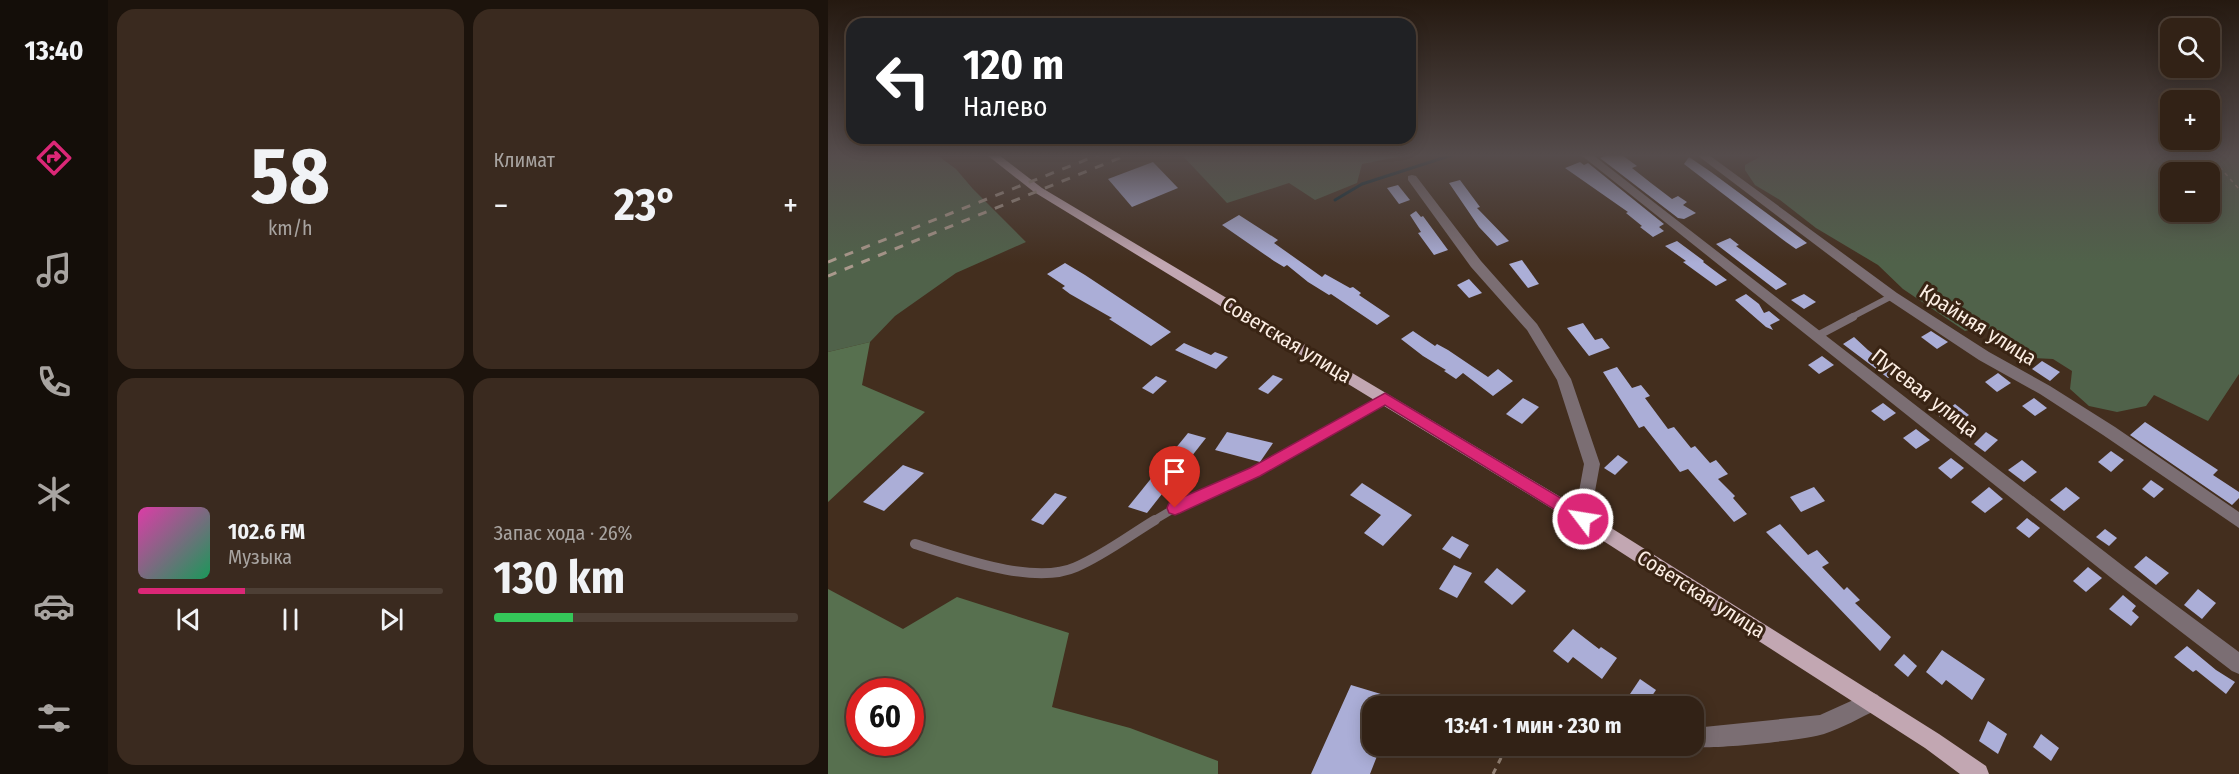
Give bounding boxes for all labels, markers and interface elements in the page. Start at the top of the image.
map controls [2160,18,2220,222]
button: search [2160,18,2220,78]
text: 13:40 [25,35,83,67]
text: 120 m [963,40,1064,90]
icon: left [864,42,942,120]
button: + [2160,90,2220,150]
text: Налево [963,91,1047,123]
text: 58 [251,130,330,224]
icon: directions [33,137,75,179]
text: Климат [494,148,555,172]
button: − [2160,162,2220,222]
text: 23° [614,178,677,232]
text: − [494,186,508,226]
text: + [783,186,798,226]
text: km/h [268,216,313,240]
icon: music [33,249,75,291]
street label: Крайняя улица [1915,279,2041,371]
street label: Советская улица [1218,291,1356,389]
street label: Путевая улица [1866,343,1984,443]
icon: phone [33,361,75,403]
pin [1149,446,1200,508]
icon: arrive [1158,455,1191,488]
icon: climate [33,473,75,515]
position arrow [1551,487,1615,551]
text: 102.6 FM [228,518,305,545]
text: Запас хода · 26% [494,521,633,545]
street label: Советская улица [1632,544,1770,644]
text: Музыка [228,545,292,569]
text: 130 km [494,551,625,605]
icon: car [33,585,75,627]
icon: previous [172,603,205,636]
icon: pause [274,603,307,636]
icon: next [375,603,408,636]
speed limit sign: 60 [846,678,924,756]
icon: filters [33,697,75,739]
text: 13:41 · 1 мин · 230 m [1445,712,1621,739]

